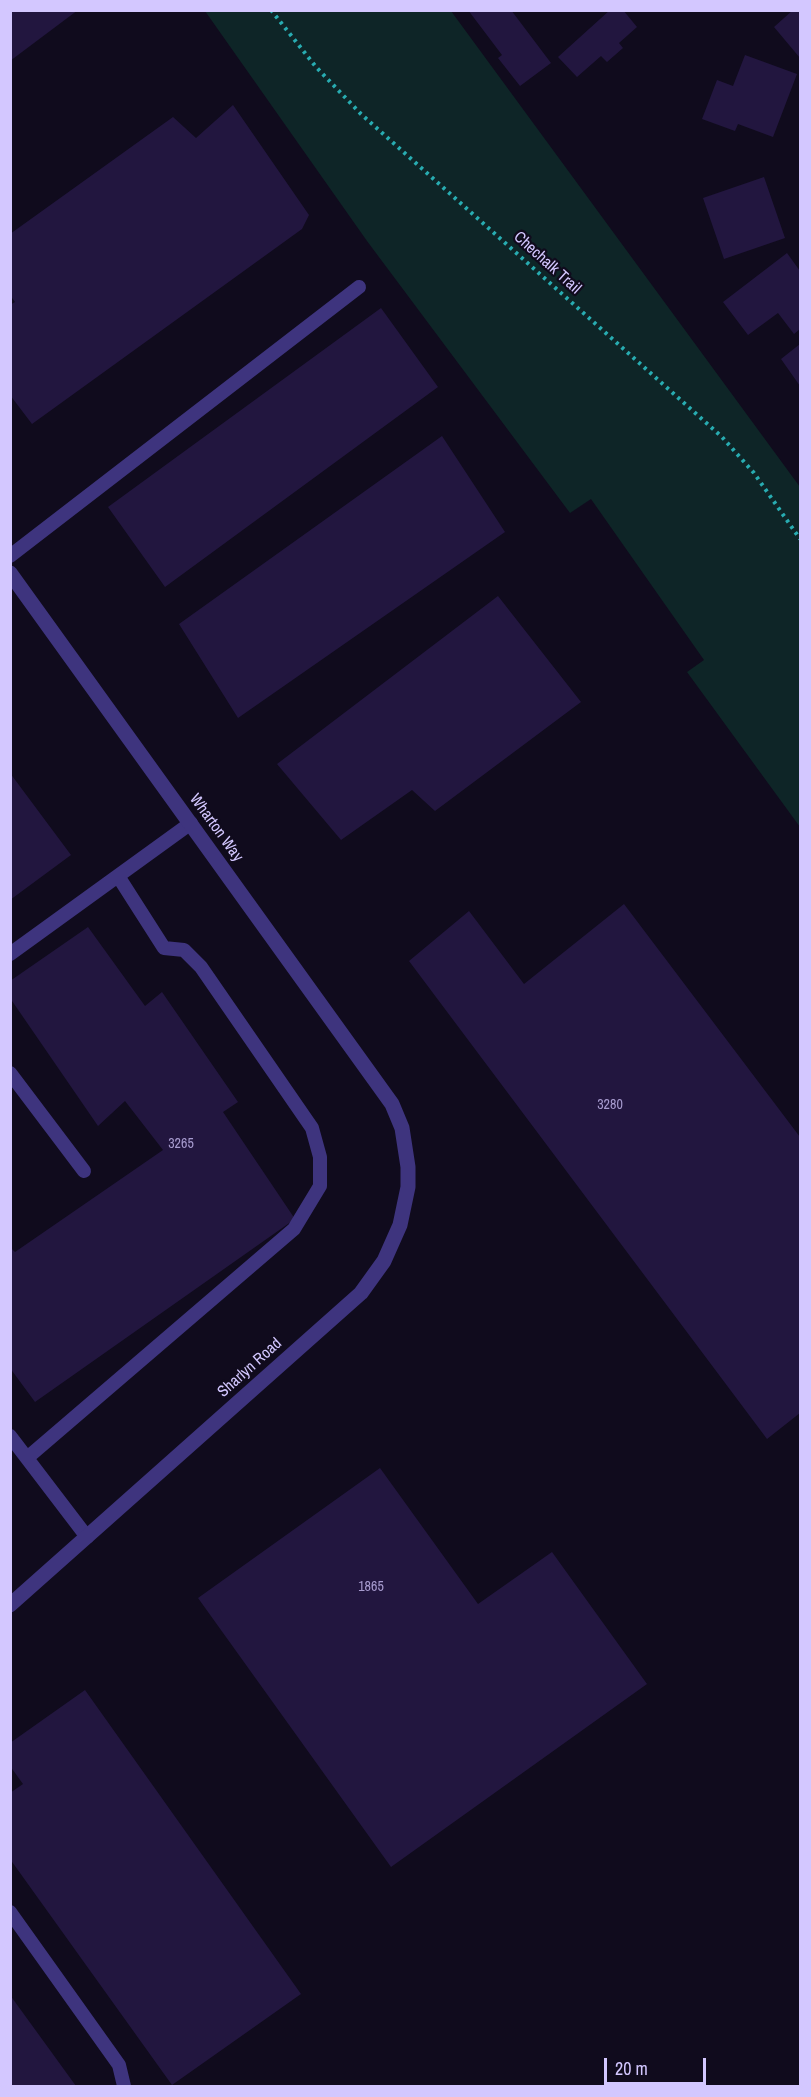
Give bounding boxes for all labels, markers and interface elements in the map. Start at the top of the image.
street label: Chechalk Trail [509,228,585,298]
street label: Wharton Way [185,790,247,866]
house number: 3280 [597,1097,623,1113]
house number: 3265 [168,1136,194,1152]
street label: Sharlyn Road [214,1334,286,1402]
house number: 1865 [358,1579,384,1595]
scale bar [607,2046,709,2084]
text: 20 m [615,2056,648,2081]

